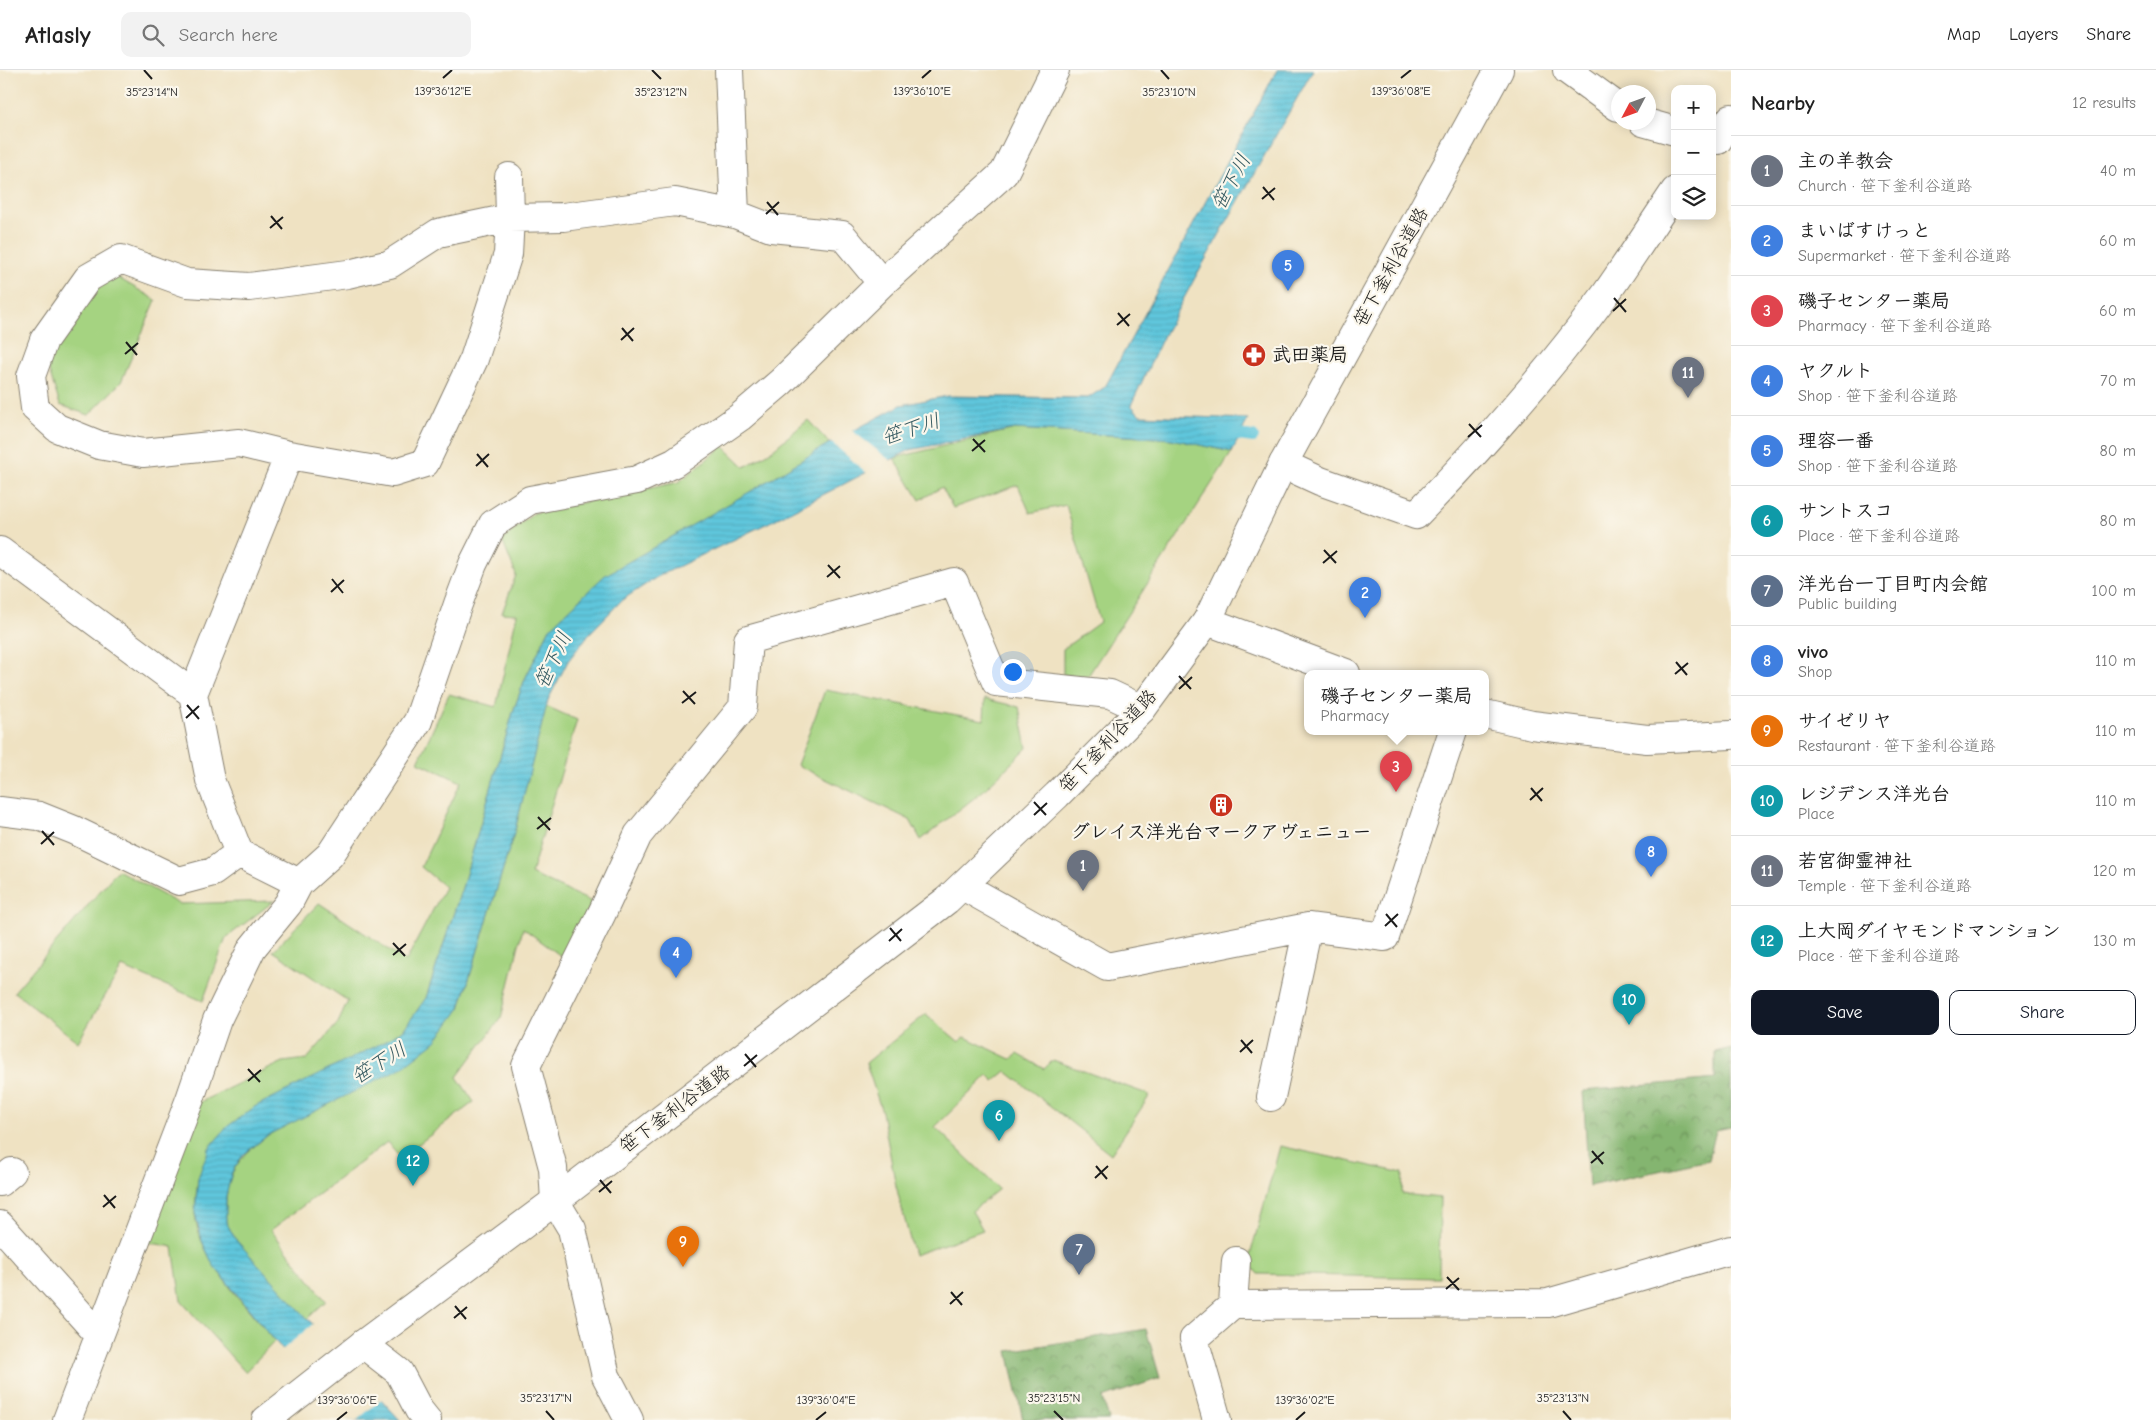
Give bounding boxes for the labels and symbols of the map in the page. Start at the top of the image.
text: 139°36'12"E [415,84,471,98]
text: 139°36'10"E [893,84,951,98]
text: 139°36'08"E [1371,84,1431,98]
text: 35°23'14"N [126,85,178,99]
text: 35°23'12"N [635,85,687,99]
text: 35°23'10"N [1142,85,1196,99]
north arrow [1611,85,1656,130]
water label: 笹下川 [1207,150,1255,214]
street label: 笹下釜利谷道路 [1349,203,1433,331]
pin: 5 [1272,250,1304,291]
pharmacy icon: 武田薬局 [1241,342,1267,368]
place label: 武田薬局 [1272,344,1348,366]
pin: 11 [1672,357,1704,398]
water label: 笹下川 [879,409,943,449]
pin: 2 [1349,577,1381,618]
water label: 笹下川 [530,628,576,692]
your location [1000,659,1026,685]
street label: 笹下釜利谷道路 [1055,685,1161,797]
pin: 3 [1380,751,1412,792]
building icon: グレイス洋光台マークアヴェニュー [1208,792,1234,818]
place label: グレイス洋光台マークアヴェニュー [1071,821,1371,843]
pin: 8 [1635,836,1667,877]
pin: 1 [1067,850,1099,891]
pin: 4 [660,937,692,978]
pin: 10 [1613,984,1645,1025]
water label: 笹下川 [347,1037,411,1089]
street label: 笹下釜利谷道路 [615,1060,735,1158]
pin: 6 [983,1100,1015,1141]
pin: 12 [397,1145,429,1186]
pin: 9 [667,1226,699,1267]
pin: 7 [1063,1234,1095,1275]
text: 35°23'17"N [520,1391,572,1405]
text: 35°23'15"N [1028,1391,1080,1405]
text: 35°23'13"N [1537,1391,1589,1405]
text: 139°36'06"E [317,1393,377,1407]
text: 139°36'04"E [797,1393,855,1407]
text: 139°36'02"E [1275,1393,1335,1407]

